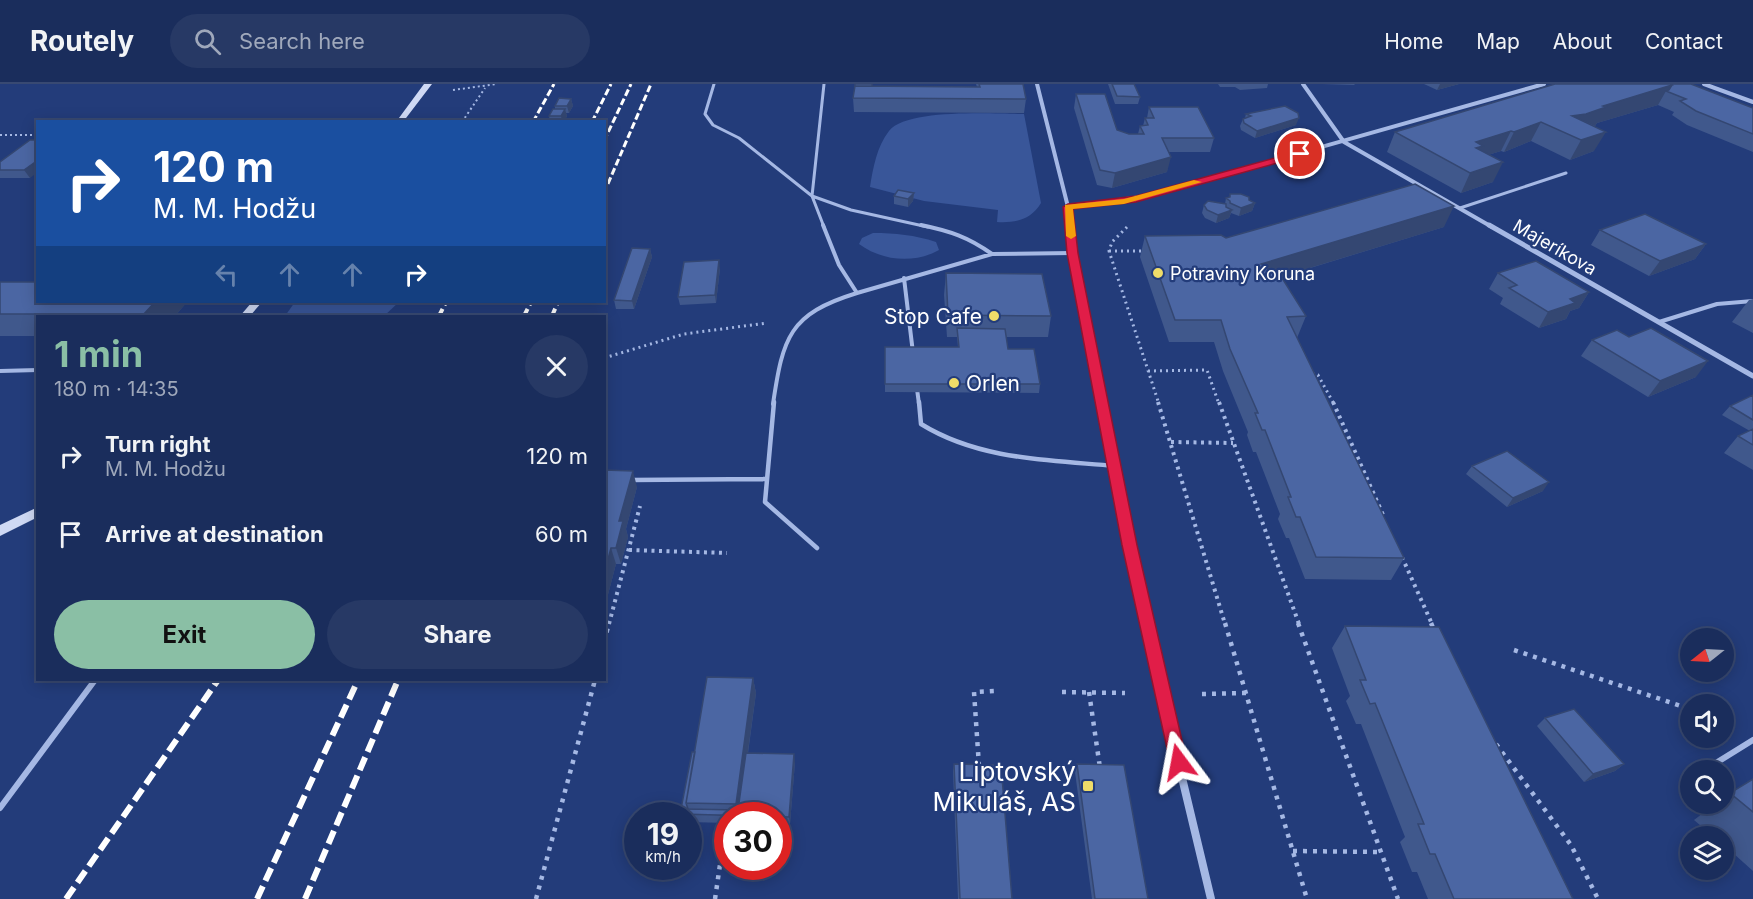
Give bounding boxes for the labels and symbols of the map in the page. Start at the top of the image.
pin [1274,128,1325,179]
street label: Majeríkova [1510,215,1600,279]
place label: Potraviny Koruna [1170,263,1315,284]
marker: Potraviny Koruna [1151,266,1165,280]
place label: Stop Cafe [884,304,982,329]
marker: Stop Cafe [987,309,1001,323]
place label: Orlen [966,371,1020,396]
marker: Orlen [947,376,961,390]
north arrow [1680,628,1734,682]
position arrow [1147,730,1211,794]
place label: Liptovský Mikuláš, AS [933,756,1076,817]
marker: Liptovský Mikuláš, AS [1081,779,1095,793]
speed limit sign: 30 [714,802,792,880]

